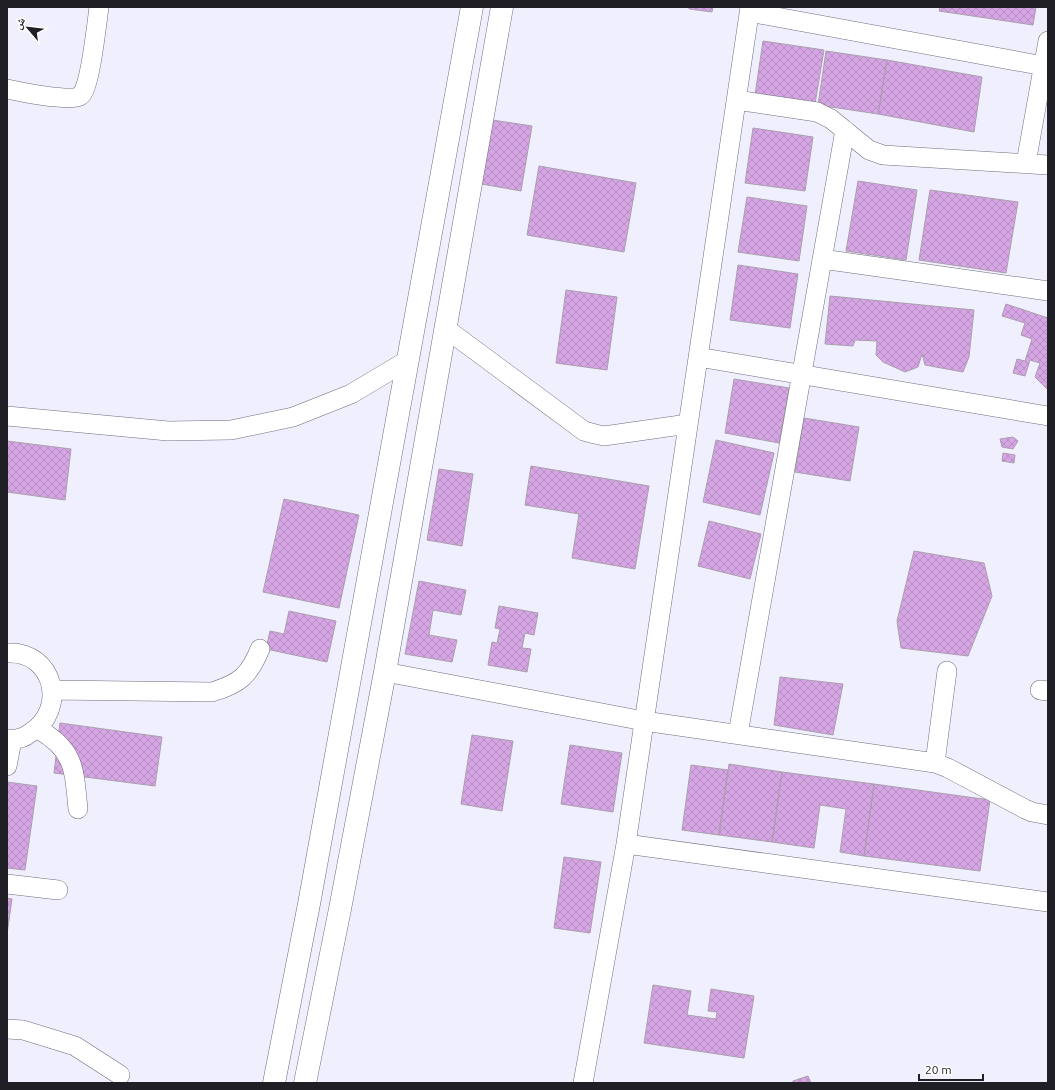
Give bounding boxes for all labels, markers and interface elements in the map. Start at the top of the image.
north arrow [8,8,48,48]
text: ش [11,15,29,32]
scale bar [919,1056,983,1082]
text: 20 m [925,1063,952,1076]

